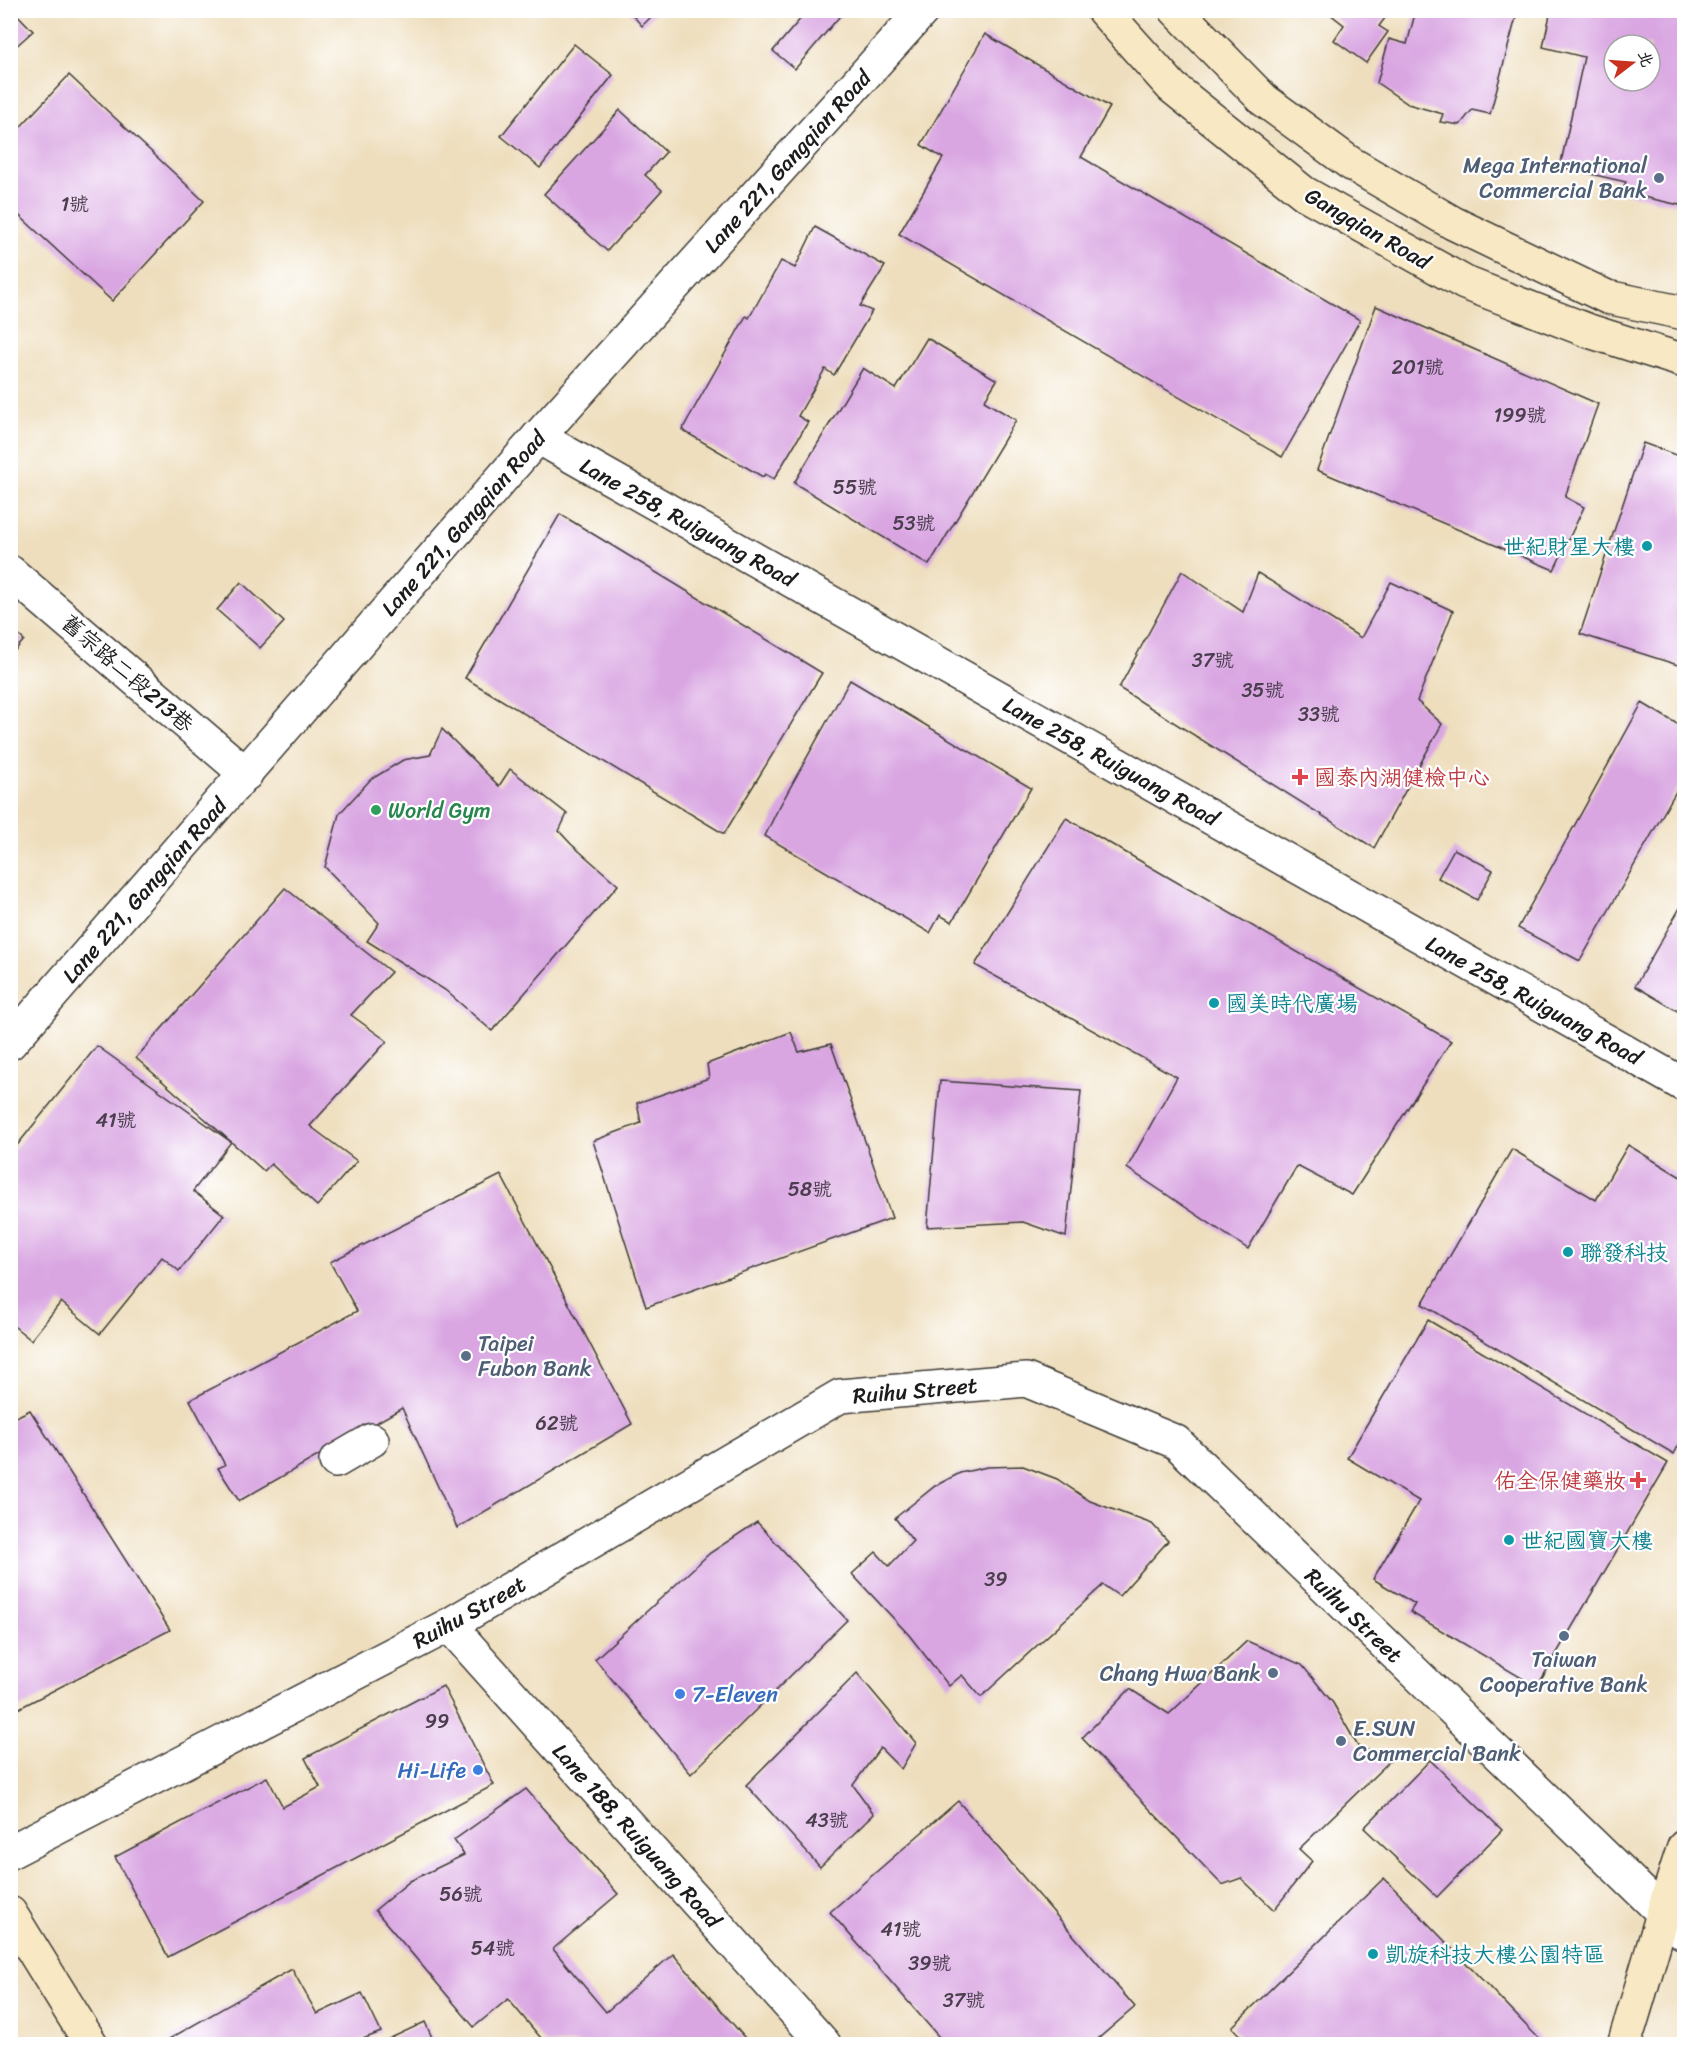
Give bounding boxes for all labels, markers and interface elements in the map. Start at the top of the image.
north arrow [1602,33,1662,93]
text: 北 [1630,47,1662,71]
street label: Lane 221, Gangqian Road [694,59,882,262]
place label: Mega International Commercial Bank [1463,146,1648,210]
marker: Mega International Commercial Bank [1652,171,1666,185]
street label: Gangqian Road [1297,176,1439,281]
house number: 1號 [61,187,89,222]
house number: 201號 [1392,350,1444,385]
house number: 199號 [1493,398,1547,433]
street label: Lane 221, Gangqian Road [371,420,557,626]
street label: Lane 258, Ruiguang Road [572,447,804,599]
house number: 55號 [833,470,877,505]
house number: 53號 [892,506,936,541]
place label: 世紀財星大樓 [1503,527,1635,566]
marker: 世紀財星大樓 [1640,539,1654,553]
street label: 舊宗路二段213巷 [52,604,203,743]
house number: 37號 [1192,643,1234,678]
house number: 35號 [1241,673,1285,708]
street label: Lane 258, Ruiguang Road [995,686,1227,838]
house number: 33號 [1298,697,1340,732]
place label: 國泰內湖健檢中心 [1314,758,1490,797]
marker: 國泰內湖健檢中心 [1291,768,1309,786]
street label: Lane 221, Gangqian Road [52,787,238,993]
place label: World Gym [388,791,491,830]
marker: World Gym [369,803,383,817]
street label: Lane 258, Ruiguang Road [1418,925,1650,1077]
place label: 國美時代廣場 [1226,984,1358,1023]
marker: 國美時代廣場 [1207,996,1221,1010]
house number: 41號 [95,1103,137,1138]
house number: 58號 [788,1172,832,1207]
place label: 聯發科技 [1580,1233,1668,1272]
marker: 聯發科技 [1561,1245,1575,1259]
place label: Taipei Fubon Bank [478,1324,592,1388]
marker: Taipei Fubon Bank [459,1349,473,1363]
street label: Ruihu Street [851,1366,979,1415]
house number: 62號 [536,1406,578,1441]
place label: 佑全保健藥妝 [1494,1461,1626,1500]
marker: 佑全保健藥妝 [1631,1473,1645,1487]
place label: 世紀國寶大樓 [1521,1521,1653,1560]
marker: 世紀國寶大樓 [1502,1533,1516,1547]
street label: Ruihu Street [1295,1558,1412,1673]
house number: 39 [984,1562,1008,1597]
street label: Ruihu Street [405,1565,534,1660]
marker: Taiwan Cooperative Bank [1557,1629,1571,1643]
place label: Taiwan Cooperative Bank [1480,1640,1648,1704]
place label: Chang Hwa Bank [1100,1654,1261,1693]
marker: Chang Hwa Bank [1266,1666,1280,1680]
place label: 7-Eleven [692,1675,778,1714]
marker: 7-Eleven [673,1687,687,1701]
house number: 99 [425,1704,449,1739]
place label: E.SUN Commercial Bank [1353,1709,1521,1773]
street label: Lane 188, Ruiguang Road [542,1734,732,1938]
marker: E.SUN Commercial Bank [1334,1734,1348,1748]
place label: Hi-Life [398,1751,466,1790]
marker: Hi-Life [471,1763,485,1777]
house number: 43號 [805,1803,849,1838]
house number: 56號 [439,1877,483,1912]
house number: 41號 [880,1912,922,1947]
house number: 54號 [471,1931,515,1966]
place label: 凱旋科技大樓公園特區 [1385,1935,1605,1974]
house number: 39號 [908,1946,952,1981]
marker: 凱旋科技大樓公園特區 [1366,1947,1380,1961]
house number: 37號 [943,1983,985,2018]

